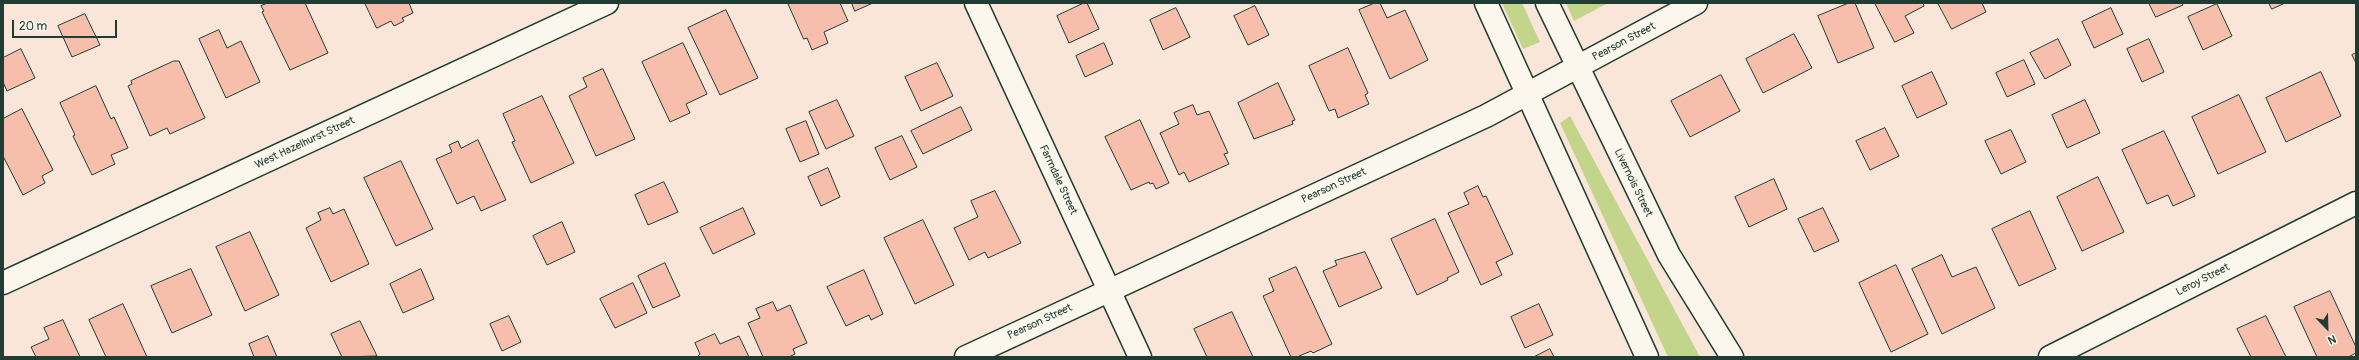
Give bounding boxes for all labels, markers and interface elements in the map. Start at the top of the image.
scale bar [14,12,119,38]
text: 20 m [19,19,47,34]
street label: Pearson Street [1590,20,1658,64]
street label: West Hazelhurst Street [253,114,357,172]
street label: Farmdale Street [1036,143,1080,217]
street label: Livernois Street [1611,147,1655,219]
street label: Pearson Street [1300,165,1368,207]
street label: Leroy Street [2174,261,2232,299]
street label: Pearson Street [1006,301,1074,343]
north arrow [2307,308,2347,348]
text: N [2326,332,2338,347]

